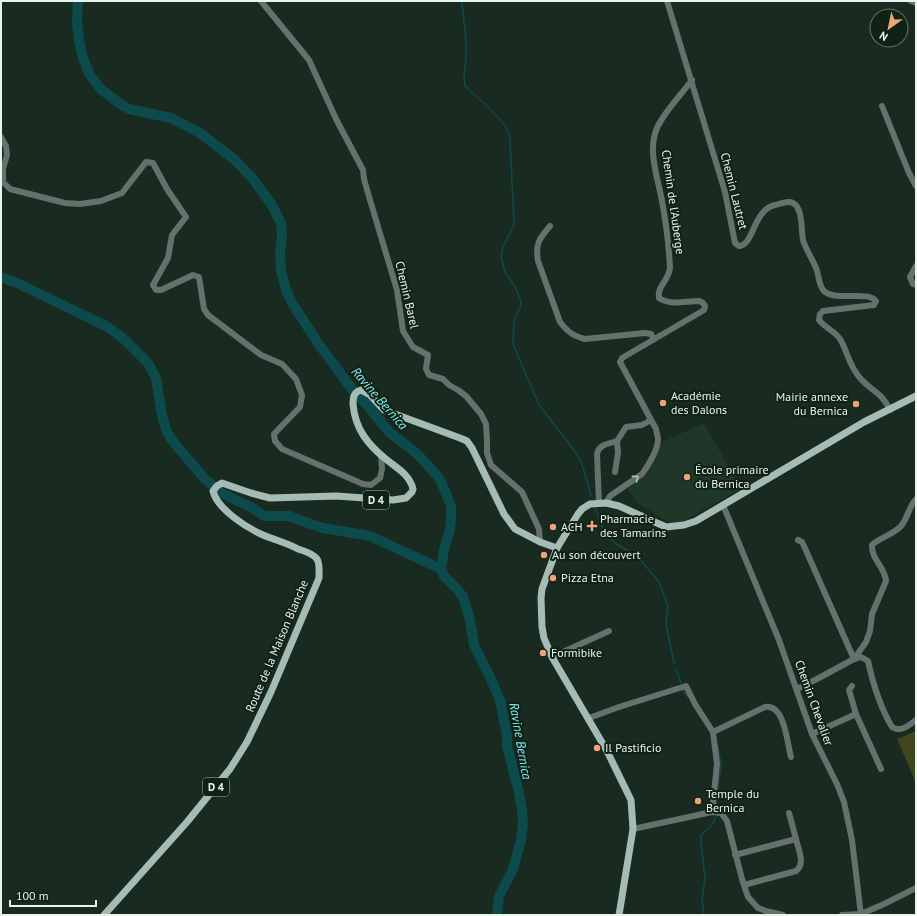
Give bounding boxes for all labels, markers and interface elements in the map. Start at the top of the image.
north arrow [869,8,909,48]
text: N [877,29,890,44]
street label: Chemin de l'Auberge [659,149,688,255]
street label: Chemin Lautret [718,151,751,231]
street label: Chemin Barel [392,260,423,331]
water label: Ravine Bernica [348,363,412,434]
place label: Académie des Dalons [671,388,727,417]
place label: Mairie annexe du Bernica [776,389,848,418]
marker: Académie des Dalons [658,398,668,408]
marker: Mairie annexe du Bernica [851,399,861,409]
place label: École primaire du Bernica [695,462,769,491]
marker: École primaire du Bernica [682,472,692,482]
one-way arrow [631,476,638,483]
road number: D 4 [363,491,389,509]
place label: Pharmacie des Tamarins [600,511,666,540]
place label: ACH [561,519,583,534]
marker: Pharmacie des Tamarins [587,521,597,531]
marker: ACH [548,522,558,532]
place label: Au son découvert [552,547,641,562]
marker: Au son découvert [539,550,549,560]
place label: Pizza Etna [561,570,614,585]
marker: Pizza Etna [548,573,558,583]
street label: Route de la Maison Blanche [242,577,311,714]
place label: Formibike [551,645,602,660]
marker: Formibike [538,648,548,658]
street label: Chemin Chevalier [792,658,837,748]
water label: Ravine Bernica [505,701,536,781]
place label: Il Pastificio [605,740,661,755]
marker: Il Pastificio [592,743,602,753]
road number: D 4 [203,778,229,796]
place label: Temple du Bernica [706,786,759,815]
marker: Temple du Bernica [693,796,703,806]
scale bar [10,882,96,908]
text: 100 m [16,888,49,903]

